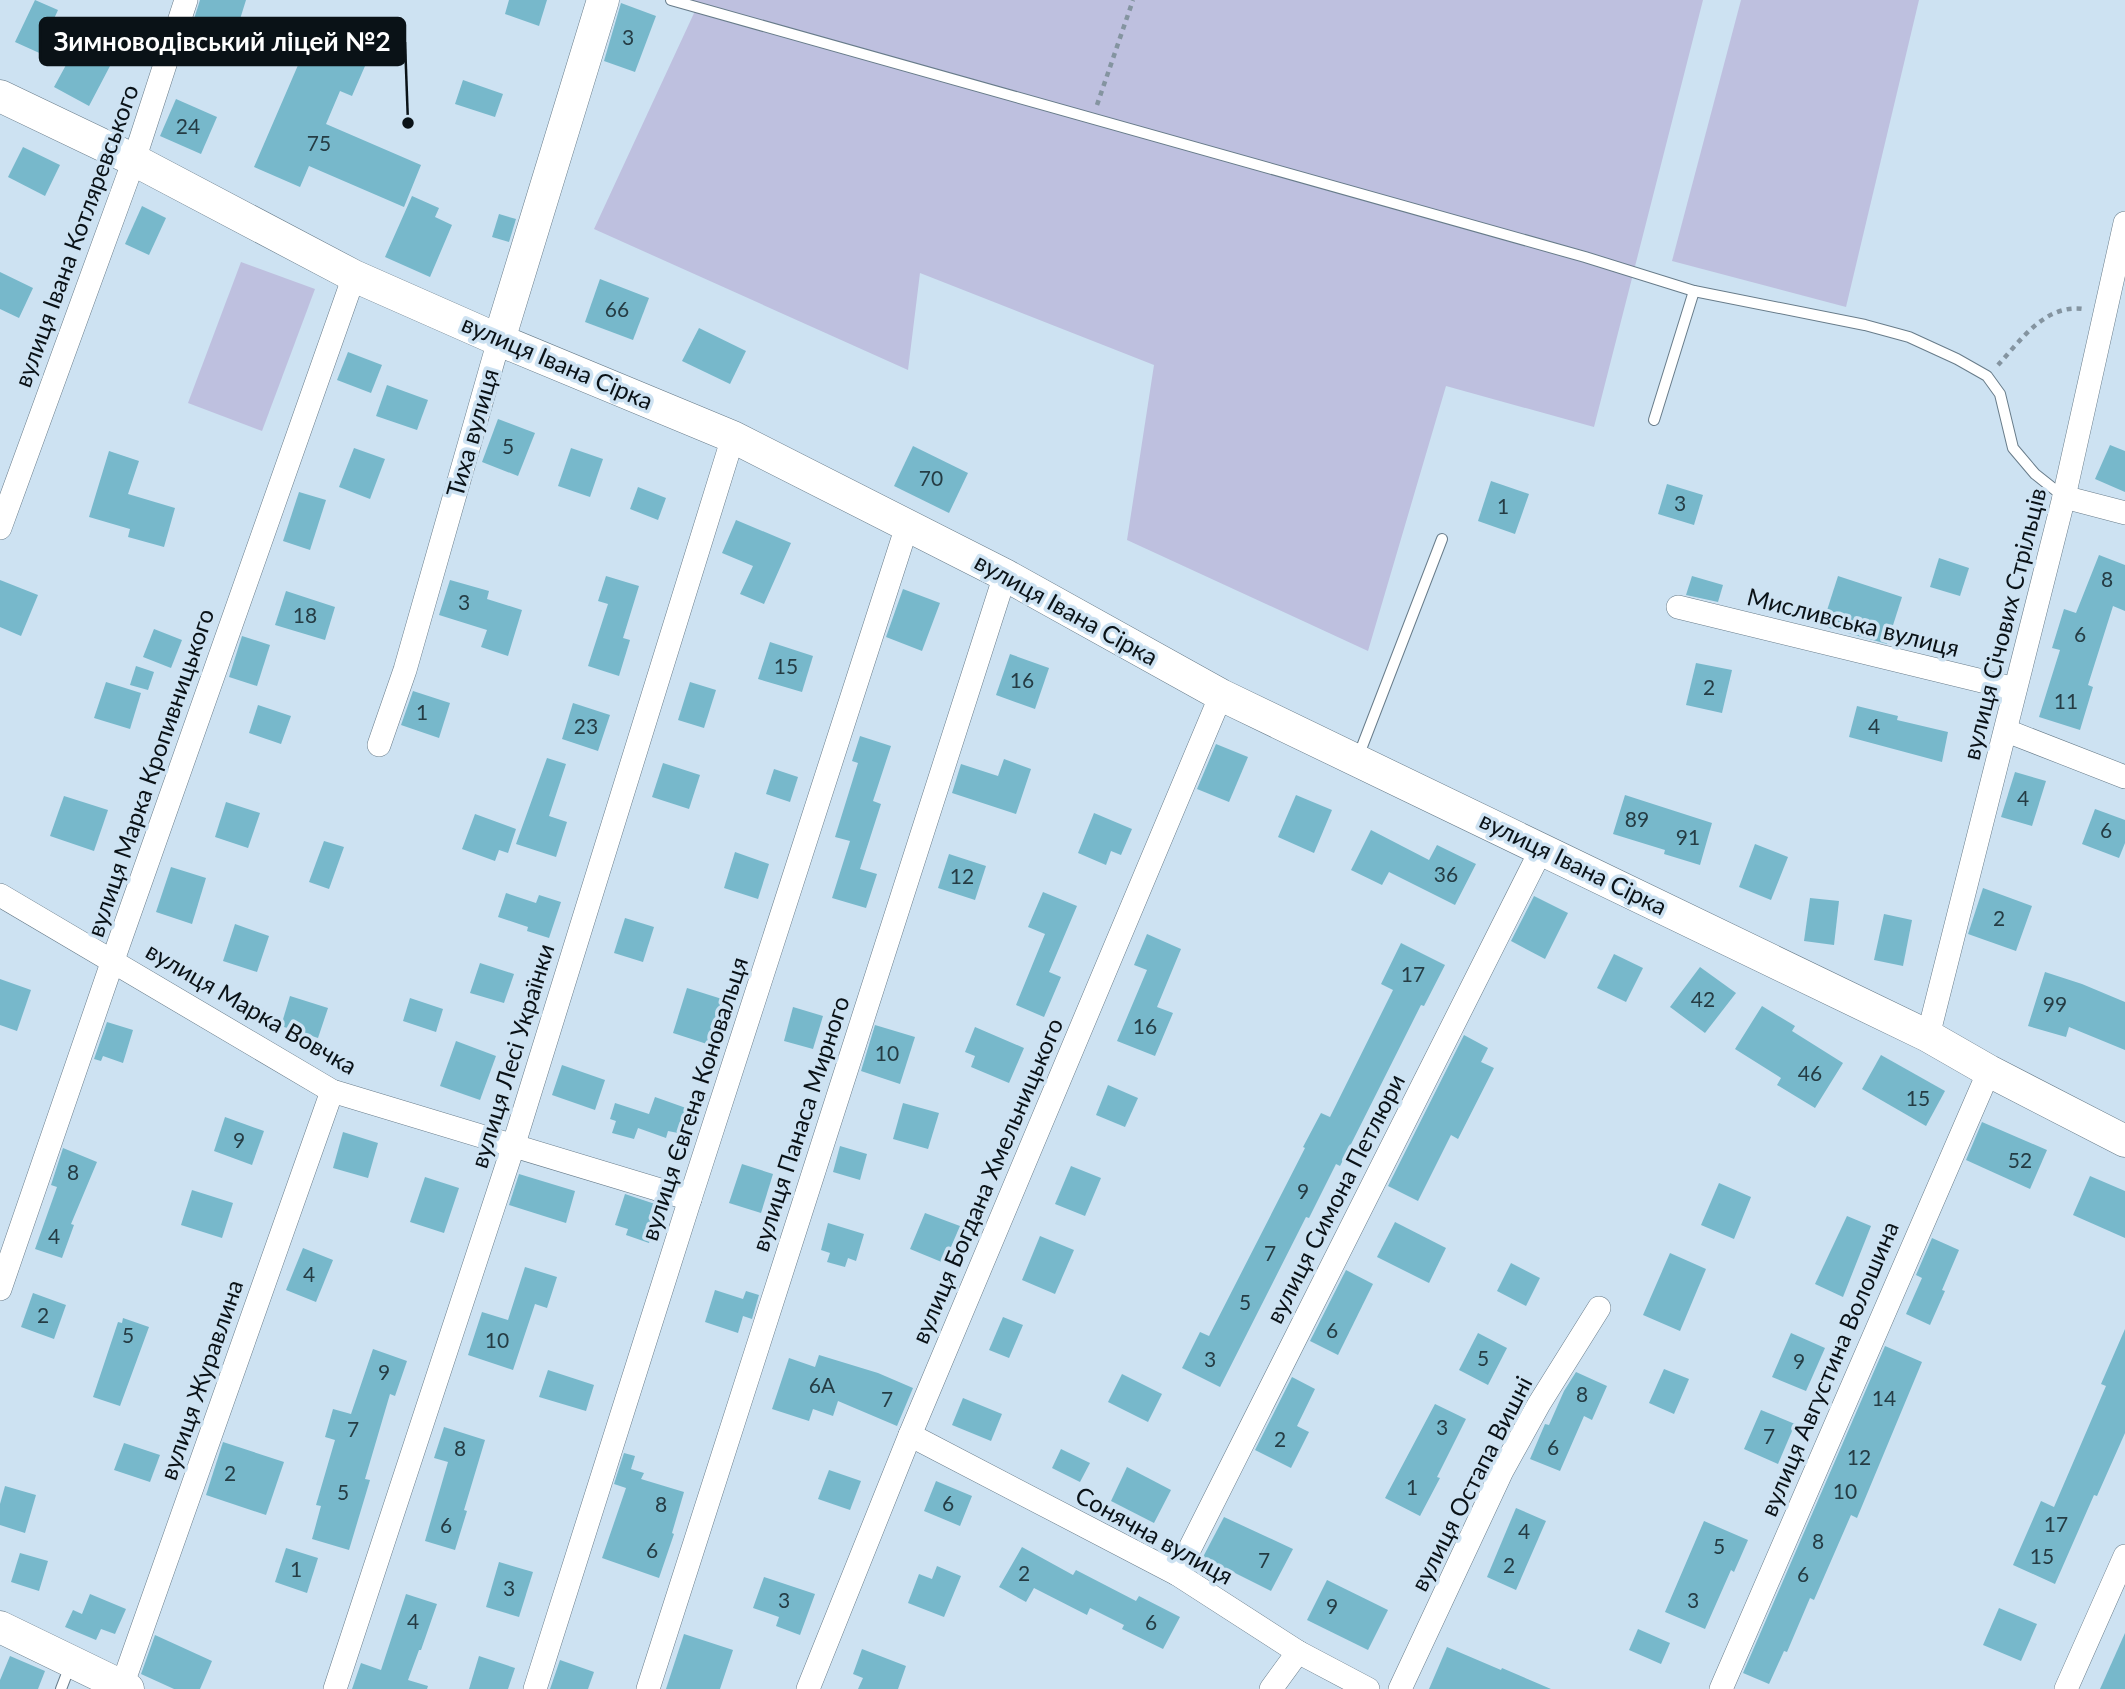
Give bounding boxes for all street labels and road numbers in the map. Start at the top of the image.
street label: вулиця Івана Котляревського [7,80,144,391]
street label: вулиця Івана Сірка [458,308,657,415]
street label: Тиха вулиця [439,365,504,500]
street label: вулиця Січових Стрільців [1956,485,2051,763]
street label: вулиця Івана Сірка [970,546,1163,671]
street label: Мисливська вулиця [1744,581,1962,662]
street label: вулиця Марка Кропивницького [80,605,219,940]
street label: вулиця Івана Сірка [1475,805,1672,921]
street label: вулиця Марка Вовчка [141,936,362,1080]
street label: вулиця Лесі Українки [464,940,559,1171]
street label: вулиця Євгена Коновальця [634,953,753,1244]
street label: вулиця Панаса Мирного [745,992,855,1255]
street label: вулиця Богдана Хмельницького [905,1013,1068,1347]
street label: вулиця Симона Петлюри [1259,1069,1410,1328]
street label: вулиця Августина Волошина [1753,1217,1904,1520]
street label: вулиця Журавлина [153,1276,248,1483]
street label: вулиця Остапа Вишні [1404,1371,1537,1596]
street label: Сонячна вулиця [1071,1479,1239,1590]

